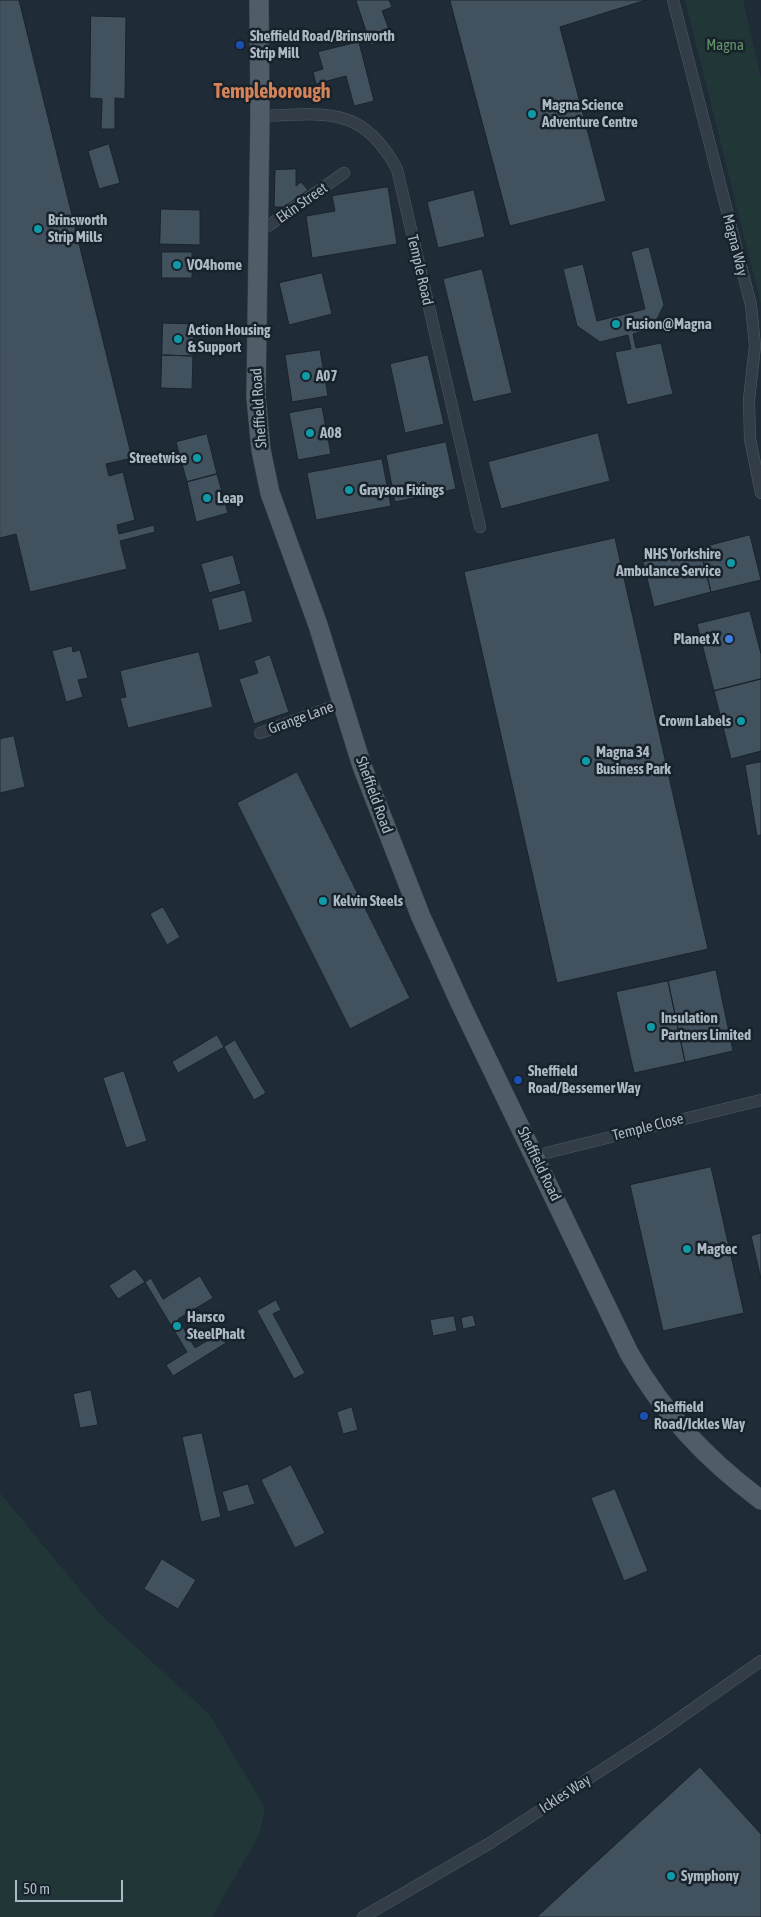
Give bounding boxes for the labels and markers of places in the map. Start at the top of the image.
place label: Sheffield Road/Brinsworth Strip Mill [250,27,395,62]
marker: Sheffield Road/Brinsworth Strip Mill [234,39,246,51]
place label: Magna Science Adventure Centre [542,96,638,131]
marker: Magna Science Adventure Centre [526,108,538,120]
place label: Brinsworth Strip Mills [48,211,107,246]
marker: Brinsworth Strip Mills [32,223,44,235]
place label: VO4home [187,256,242,274]
marker: VO4home [171,259,183,271]
place label: Fusion@Magna [626,315,712,333]
marker: Fusion@Magna [610,318,622,330]
place label: Action Housing & Support [188,321,271,356]
marker: Action Housing & Support [172,333,184,345]
place label: A07 [316,367,337,385]
marker: A07 [300,370,312,382]
place label: A08 [320,424,341,442]
marker: A08 [304,427,316,439]
place label: Streetwise [130,449,187,467]
marker: Streetwise [191,452,203,464]
place label: Grayson Fixings [359,481,444,499]
marker: Grayson Fixings [343,484,355,496]
place label: Leap [217,489,244,507]
marker: Leap [201,492,213,504]
place label: NHS Yorkshire Ambulance Service [616,545,721,580]
marker: NHS Yorkshire Ambulance Service [725,557,737,569]
place label: Planet X [673,630,719,648]
marker: Planet X [723,633,735,645]
place label: Crown Labels [659,712,731,730]
marker: Crown Labels [735,715,747,727]
place label: Magna 34 Business Park [596,743,671,778]
marker: Magna 34 Business Park [580,755,592,767]
place label: Kelvin Steels [333,892,403,910]
marker: Kelvin Steels [317,895,329,907]
place label: Insulation Partners Limited [661,1009,751,1044]
marker: Insulation Partners Limited [645,1021,657,1033]
place label: Sheffield Road/Bessemer Way [528,1062,641,1097]
marker: Sheffield Road/Bessemer Way [512,1074,524,1086]
place label: Magtec [697,1240,737,1258]
marker: Magtec [681,1243,693,1255]
place label: Harsco SteelPhalt [187,1308,245,1343]
marker: Harsco SteelPhalt [171,1320,183,1332]
place label: Sheffield Road/Ickles Way [654,1398,745,1433]
marker: Sheffield Road/Ickles Way [638,1410,650,1422]
place label: Symphony [681,1867,739,1885]
marker: Symphony [665,1870,677,1882]

